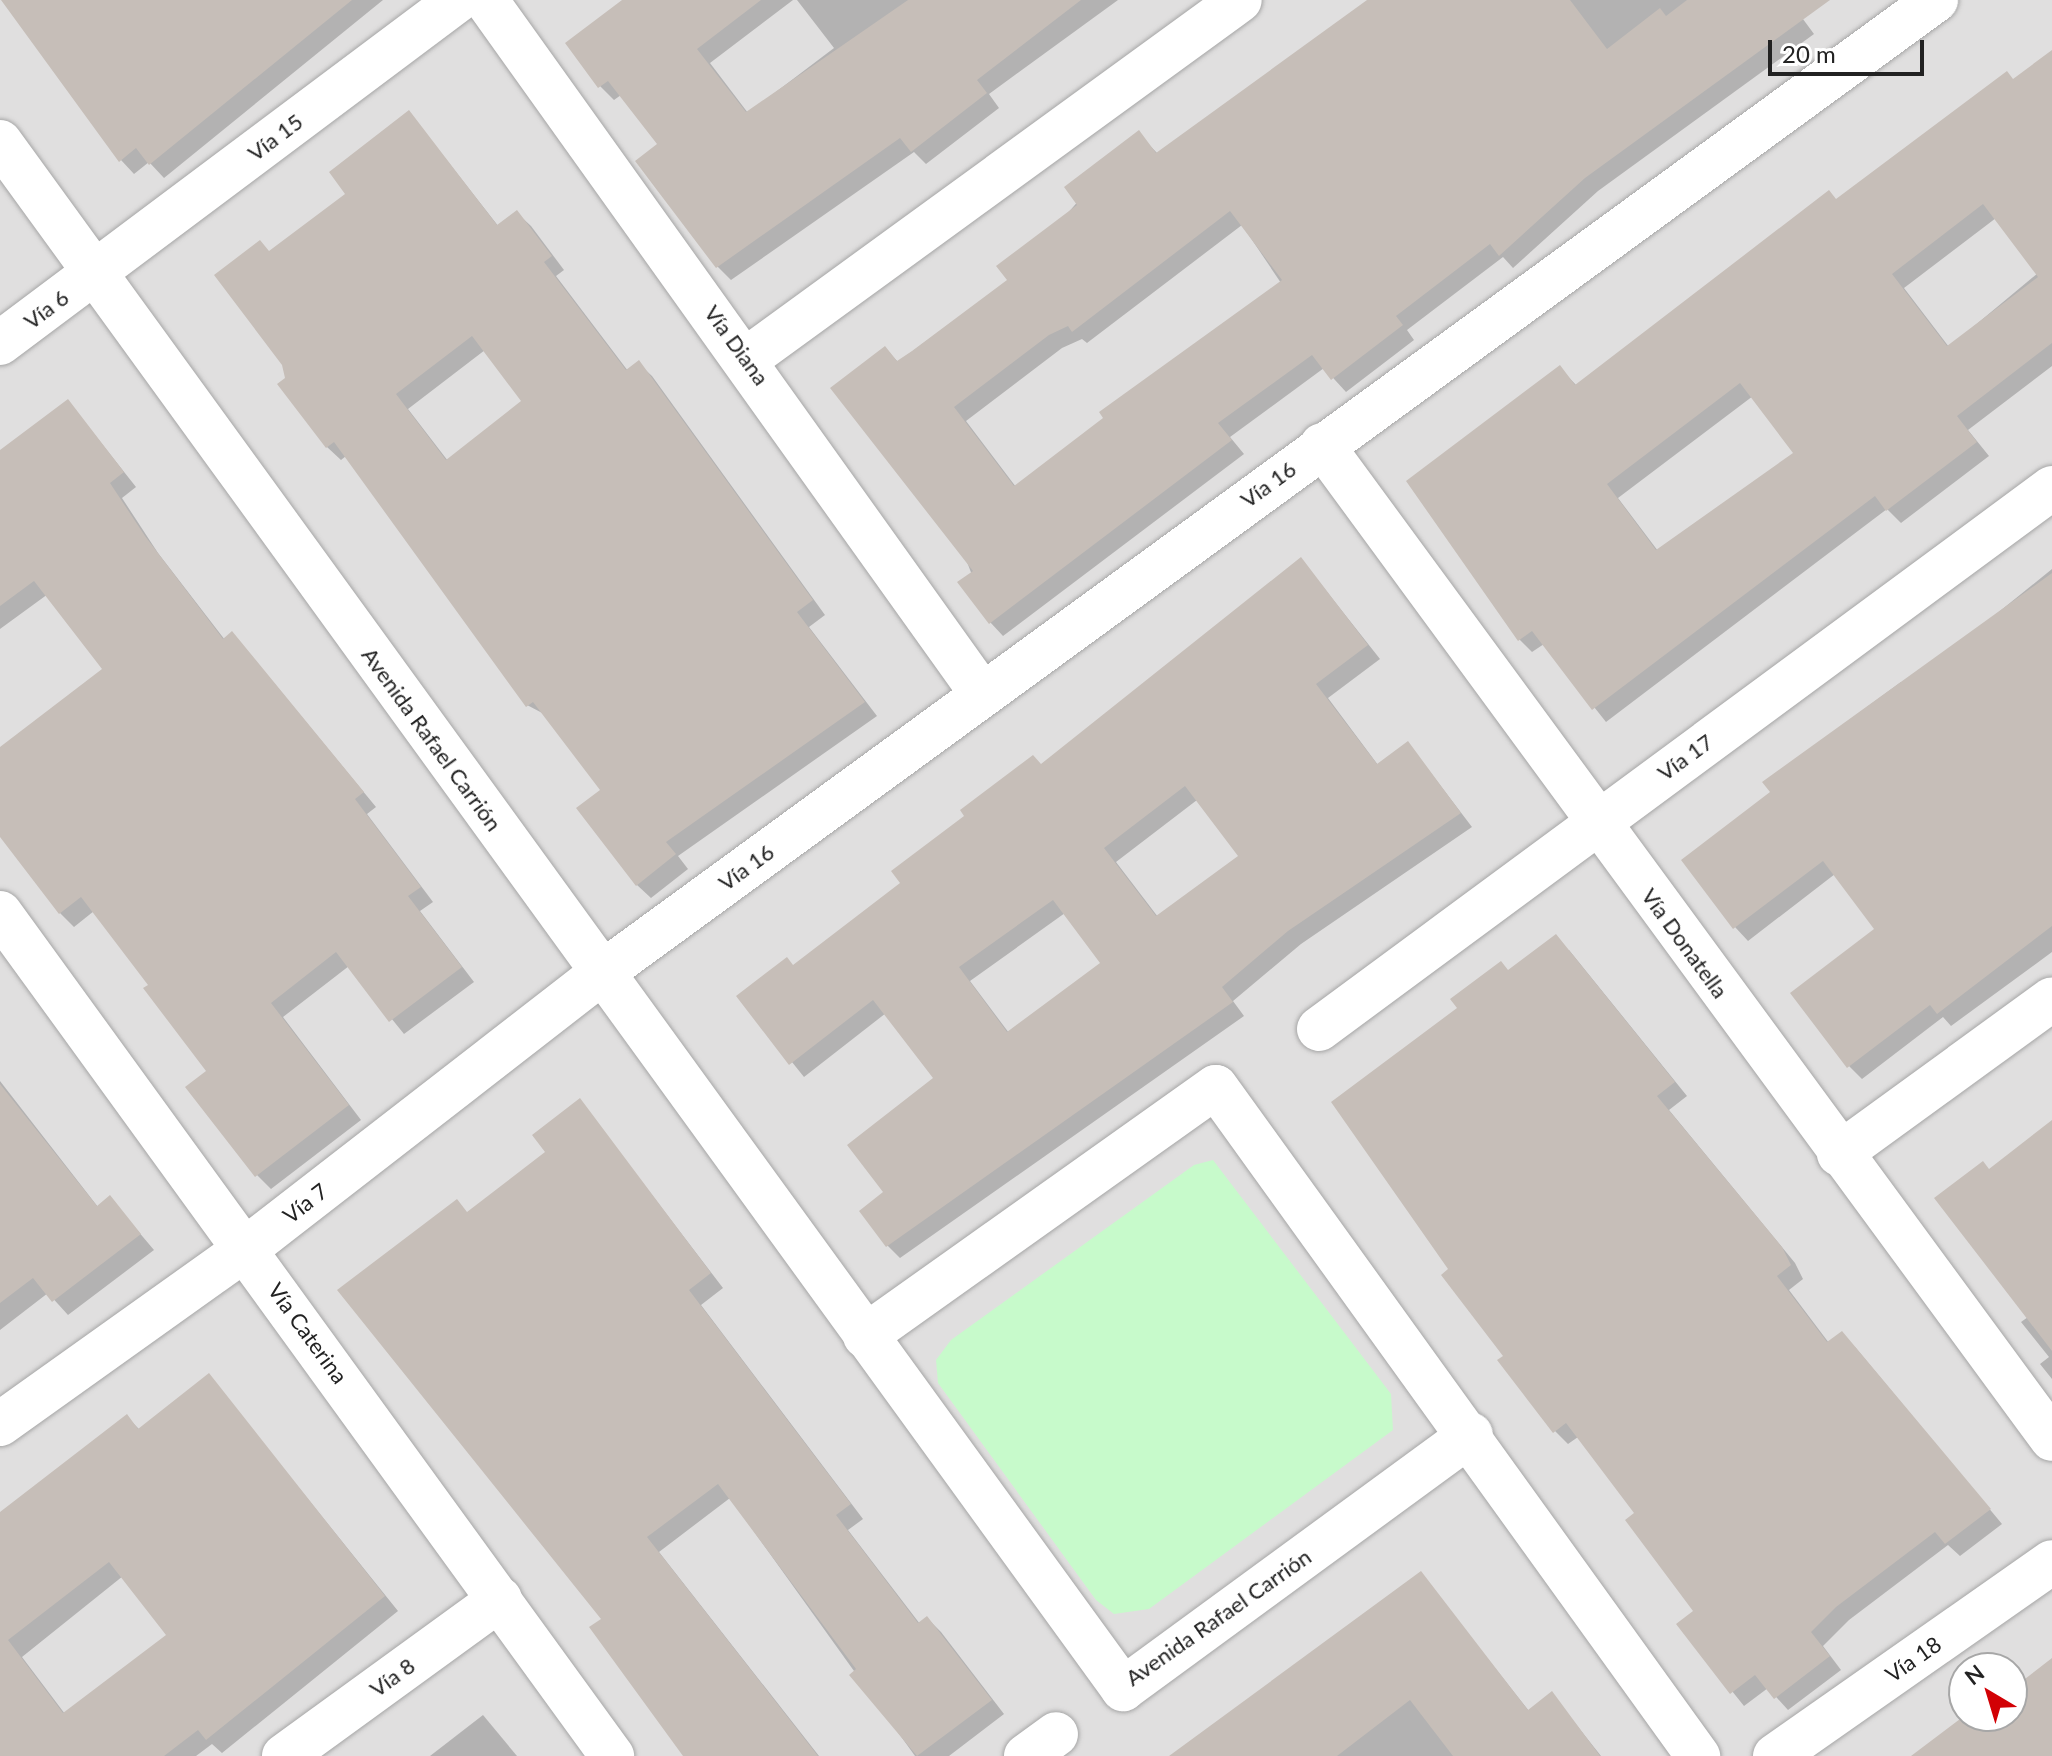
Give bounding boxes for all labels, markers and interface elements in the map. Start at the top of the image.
scale bar [1772,24,1928,74]
text: 20 m [1782,39,1836,68]
street label: Vía 15 [242,108,308,166]
street label: Vía 6 [18,284,74,334]
street label: Vía Diana [699,300,775,390]
street label: Vía 16 [1235,455,1301,513]
street label: Avenida Rafael Carrión [357,642,507,836]
street label: Vía 17 [1652,728,1718,786]
street label: Vía 16 [713,838,779,896]
street label: Vía Donatella [1636,883,1734,1003]
street label: Vía 7 [278,1178,332,1228]
street label: Vía Caterina [263,1278,353,1388]
street label: Avenida Rafael Carrión [1120,1543,1316,1691]
street label: Vía 18 [1880,1630,1946,1688]
street label: Vía 8 [364,1652,420,1702]
north arrow [1948,1652,2028,1732]
text: N [1959,1658,1989,1690]

